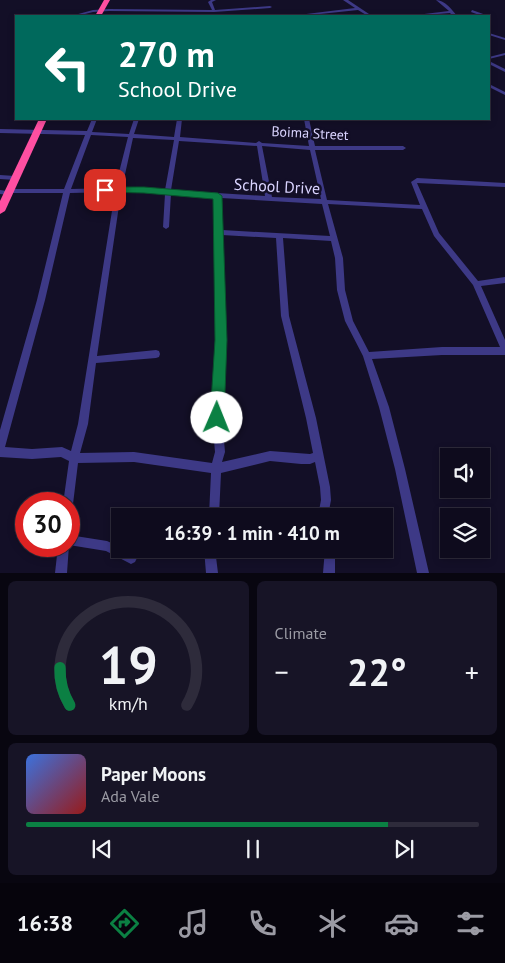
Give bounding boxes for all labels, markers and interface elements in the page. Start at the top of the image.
text: 270 m [118,31,215,77]
icon: left [35,35,100,100]
text: School Drive [118,75,237,103]
street label: Boima Street [271,122,349,144]
pin [84,169,126,211]
street label: School Drive [233,174,321,198]
icon: arrive [91,176,119,204]
position arrow [190,391,242,443]
map controls [440,448,490,558]
button: sound [440,448,490,498]
speed limit sign: 30 [15,492,80,557]
button: layers [440,508,490,558]
text: 16:39 · 1 min · 410 m [164,521,340,545]
text: Climate [275,623,327,643]
text: 19 [99,631,158,698]
text: 22° [347,647,407,696]
text: − [275,653,289,690]
text: + [465,653,479,690]
text: km/h [109,692,148,715]
text: Paper Moons [101,762,206,786]
text: Ada Vale [101,786,160,806]
icon: previous [88,835,116,863]
icon: pause [239,835,267,863]
icon: next [390,835,418,863]
icon: directions [107,906,142,941]
icon: music [176,906,211,941]
icon: phone [245,906,280,941]
icon: climate [315,906,350,941]
icon: car [384,906,419,941]
icon: filters [453,906,488,941]
text: 16:38 [17,909,73,937]

